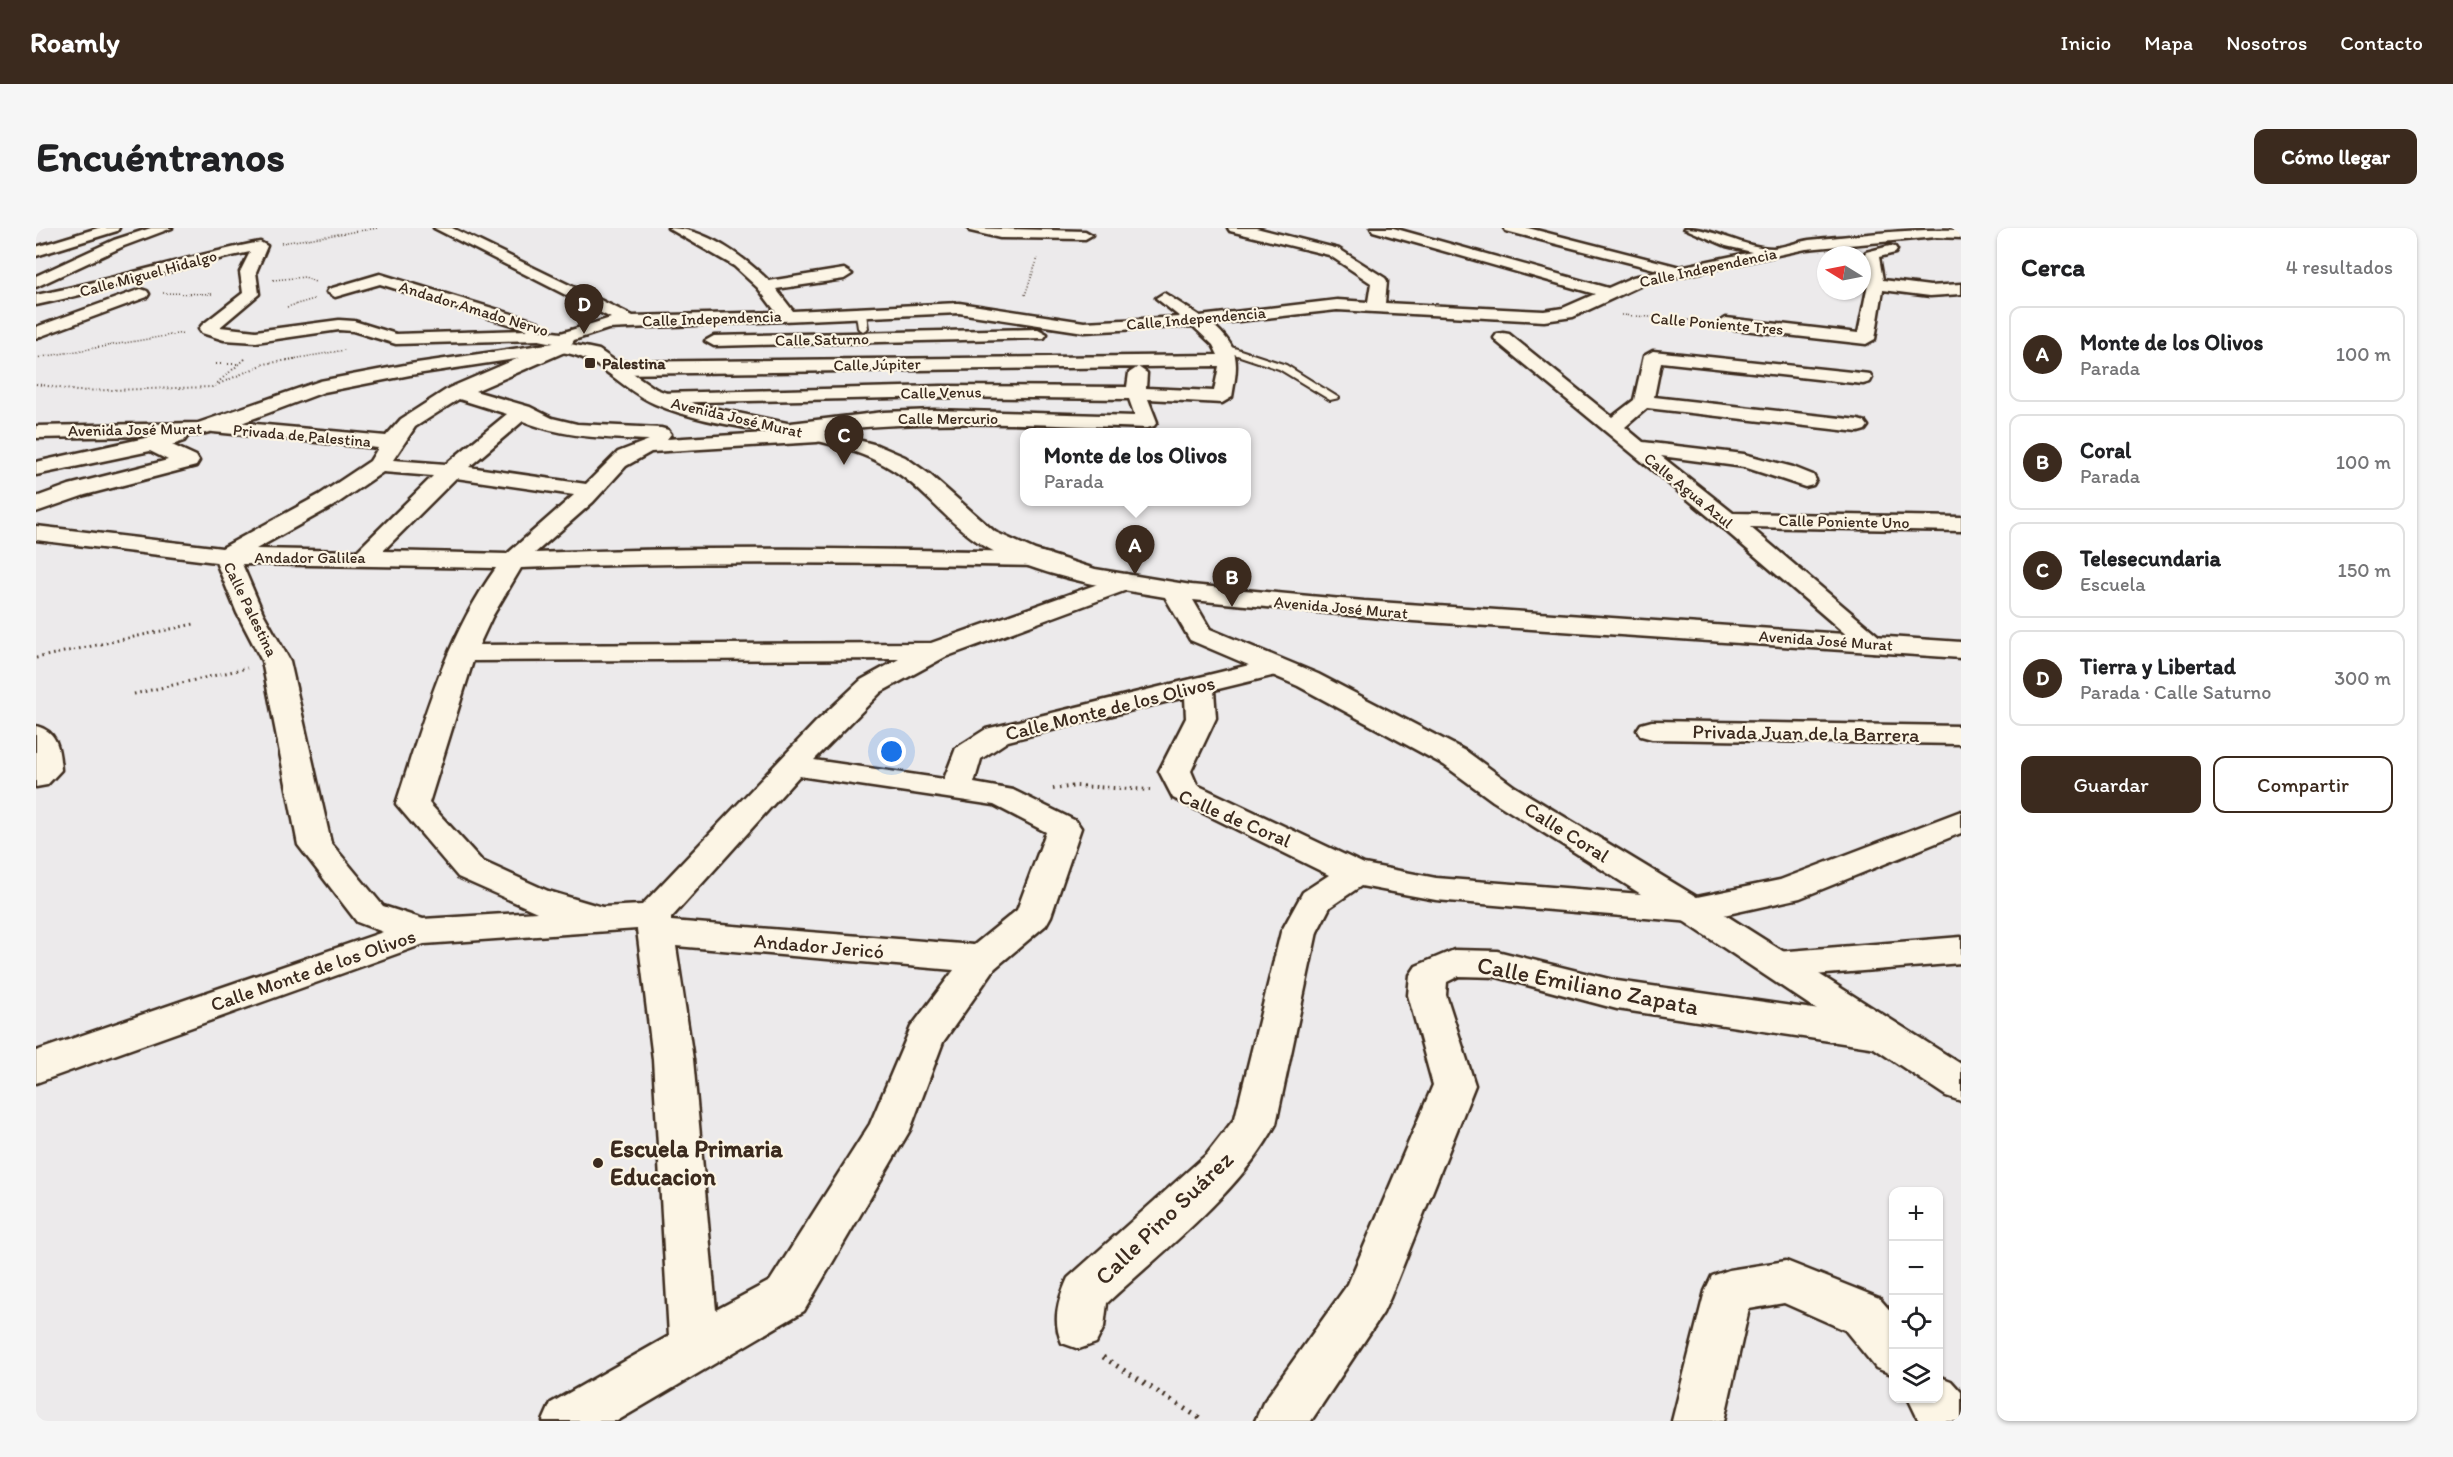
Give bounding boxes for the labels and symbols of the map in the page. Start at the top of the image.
street label: Calle Independencia [1638,244,1779,291]
street label: Calle Miguel Hidalgo [77,246,219,301]
north arrow [1817,246,1871,300]
street label: Andador Amado Nervo [397,277,551,340]
pin: D [564,285,604,334]
street label: Calle Independencia [1126,303,1267,334]
street label: Calle Independencia [642,307,783,330]
street label: Calle Poniente Tres [1650,308,1784,339]
street label: Calle Saturno [775,329,869,350]
place label: Palestina [602,354,666,373]
street label: Calle Júpiter [833,354,921,375]
marker: Palestina [583,356,597,370]
street label: Calle Venus [900,382,982,403]
street label: Avenida José Murat [669,393,804,442]
street label: Calle Mercurio [898,409,998,428]
pin: C [824,416,864,465]
street label: Avenida José Murat [68,419,202,440]
street label: Privada de Palestina [232,420,372,451]
street label: Calle Agua Azul [1640,449,1737,532]
street label: Calle Poniente Uno [1778,511,1910,532]
pin: A [1116,526,1154,575]
street label: Andador Galilea [254,548,366,567]
pin: B [1212,558,1252,607]
street label: Calle Palestina [219,559,282,660]
street label: Avenida José Murat [1273,592,1409,623]
street label: Avenida José Murat [1758,626,1894,655]
street label: Calle Monte de los Olivos [1003,670,1217,746]
street label: Privada Juan de la Barrera [1692,719,1920,747]
your location [877,737,906,766]
street label: Calle de Coral [1175,783,1295,853]
street label: Calle Coral [1520,796,1614,868]
street label: Calle Monte de los Olivos [207,924,419,1016]
street label: Andador Jericó [753,928,885,964]
street label: Calle Emiliano Zapata [1475,950,1702,1021]
place label: Escuela Primaria Educacion [610,1134,783,1191]
street label: Calle Pino Suárez [1089,1144,1239,1291]
marker: Escuela Primaria Educacion [591,1156,605,1170]

